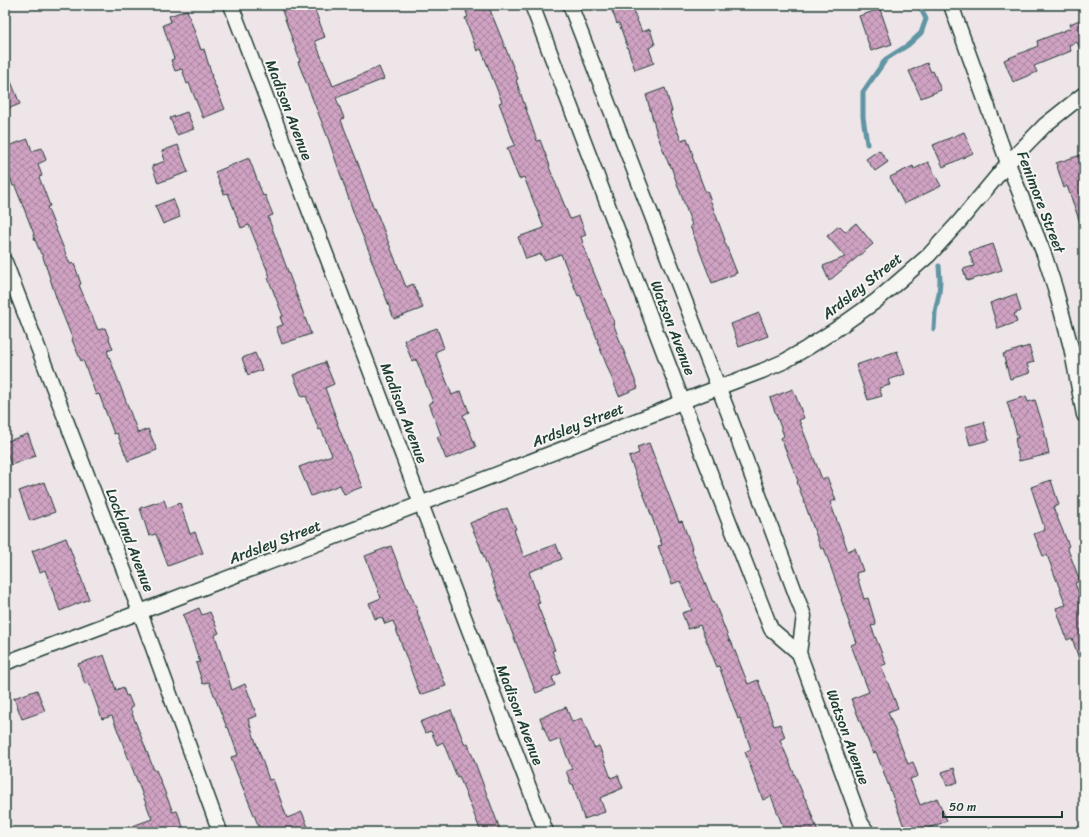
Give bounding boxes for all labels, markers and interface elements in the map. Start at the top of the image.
street label: Madison Avenue [258,56,320,164]
street label: Fenimore Street [1010,147,1073,258]
street label: Ardsley Street [815,246,909,327]
street label: Watson Avenue [643,277,703,380]
street label: Madison Avenue [373,359,435,467]
street label: Ardsley Street [527,395,628,455]
street label: Lockland Avenue [98,484,162,596]
street label: Ardsley Street [224,512,325,572]
street label: Madison Avenue [489,661,551,769]
street label: Watson Avenue [819,686,877,789]
scale bar [943,793,1062,819]
text: 50 m [949,796,976,818]

